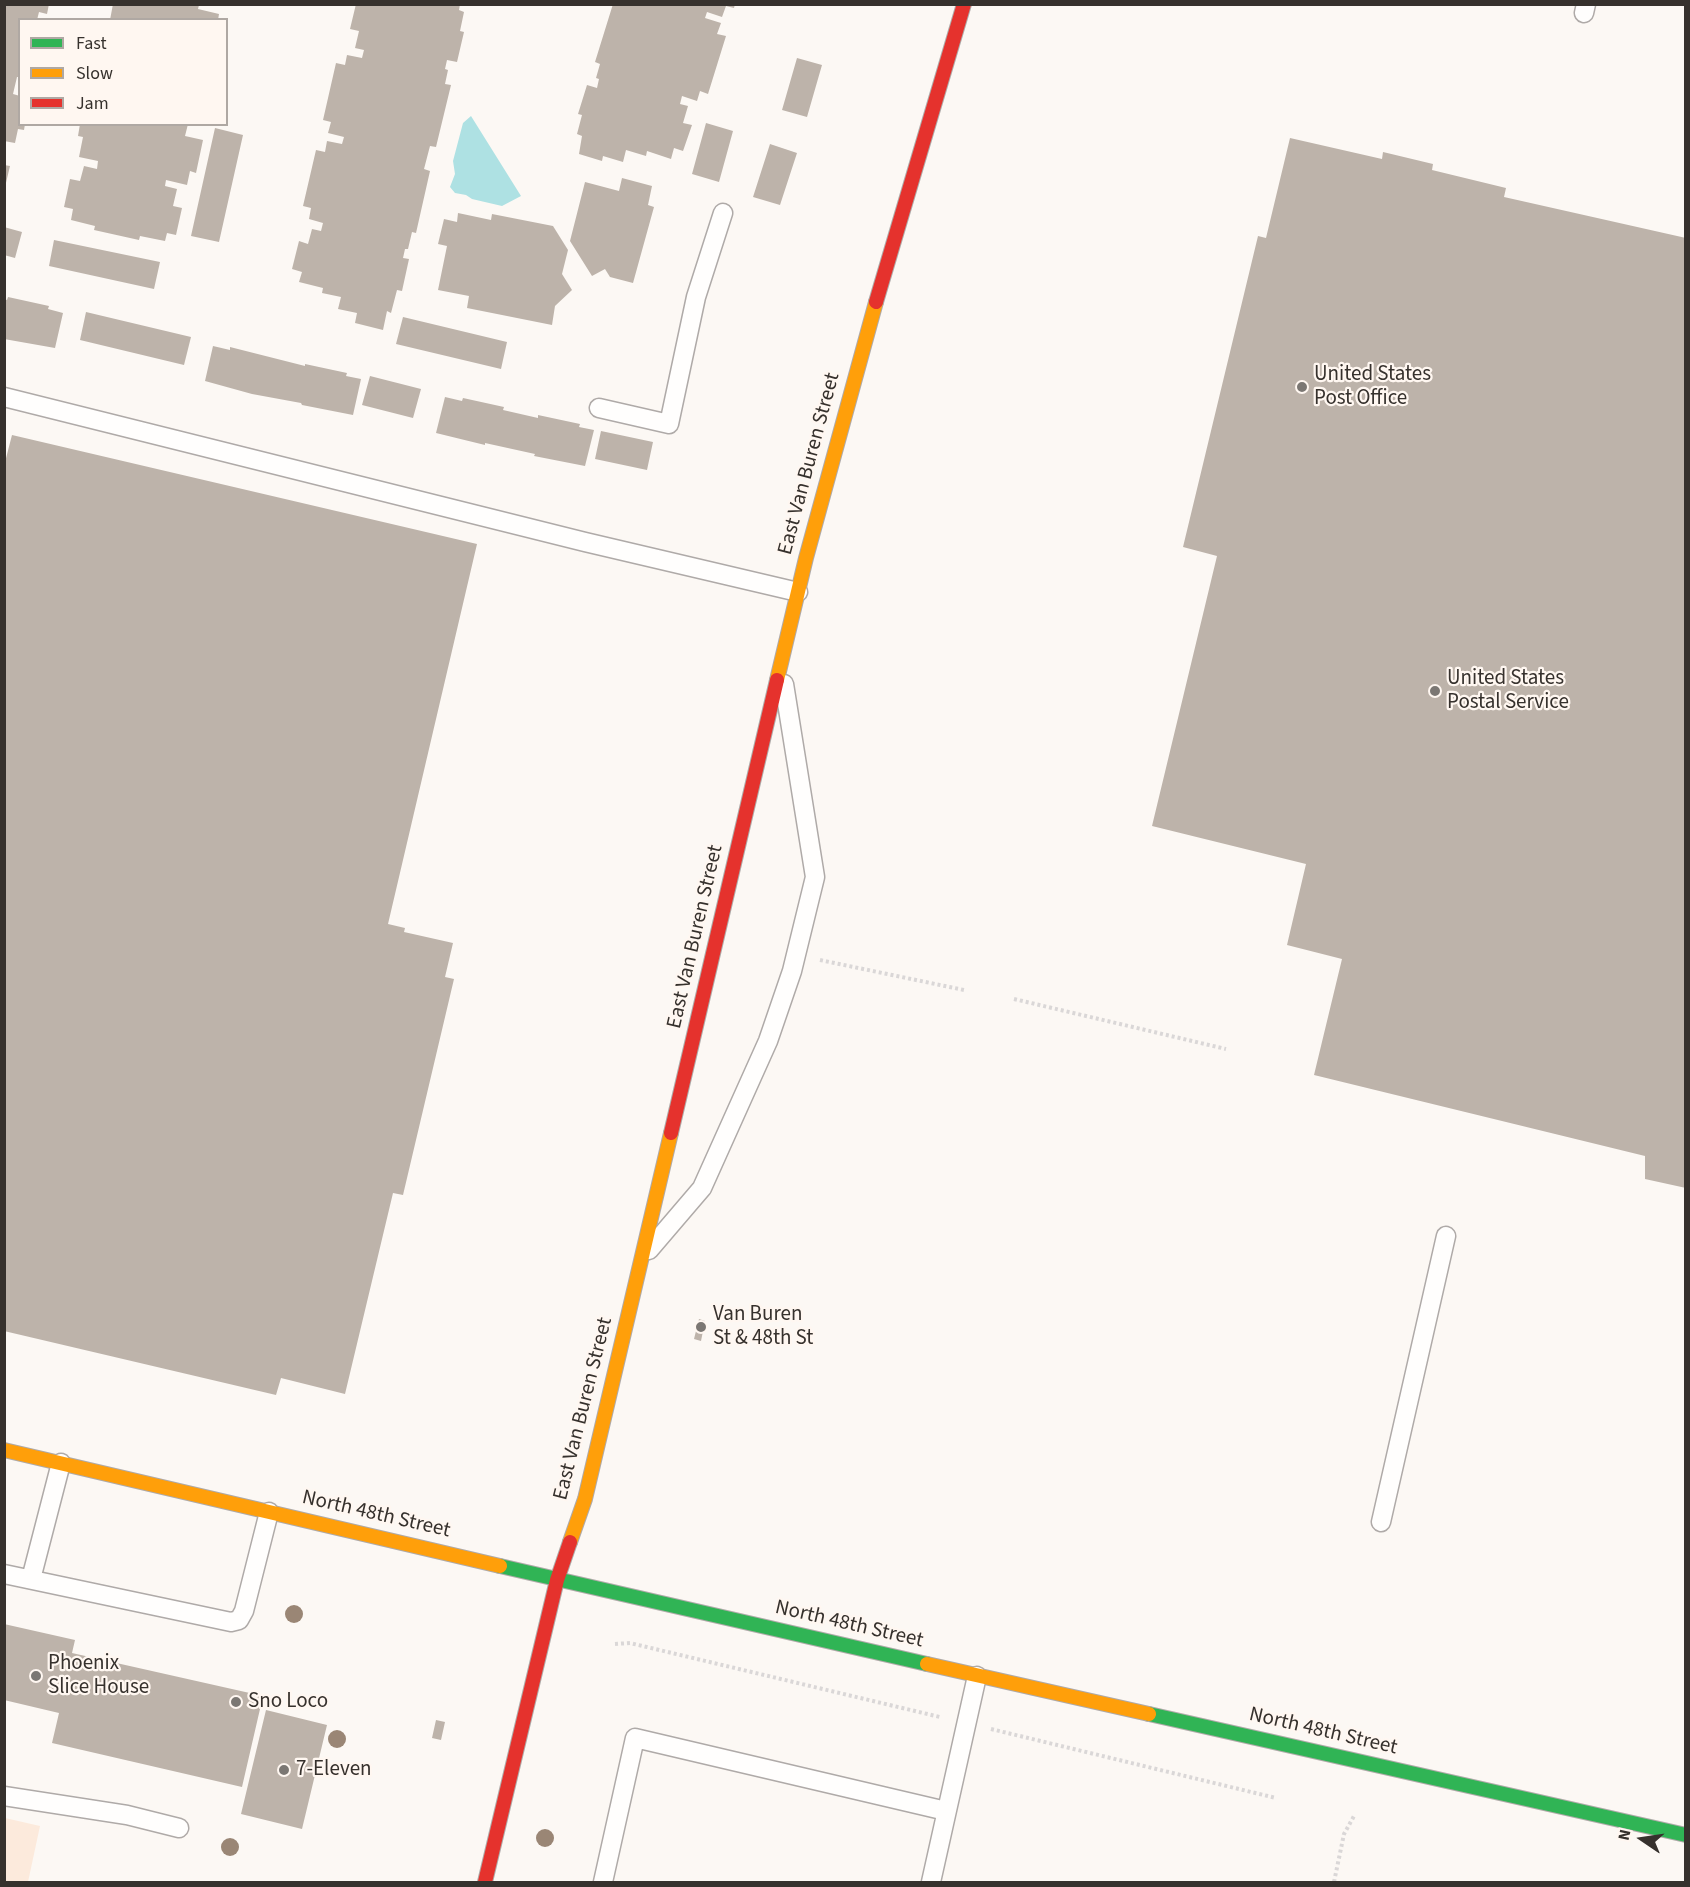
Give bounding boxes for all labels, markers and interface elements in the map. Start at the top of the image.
legend [18,18,228,126]
text: Fast [76,31,107,56]
text: Slow [76,61,113,86]
text: Jam [76,91,109,116]
place label: United States Post Office [1314,362,1431,412]
street label: East Van Buren Street [774,370,846,558]
marker: United States Post Office [1295,380,1309,394]
place label: United States Postal Service [1447,666,1569,716]
marker: United States Postal Service [1428,684,1442,698]
street label: East Van Buren Street [663,843,729,1031]
place label: Van Buren St & 48th St [713,1302,813,1352]
street label: East Van Buren Street [549,1315,619,1503]
marker: Van Buren St & 48th St [694,1320,708,1334]
street label: North 48th Street [300,1486,452,1544]
street label: North 48th Street [773,1596,925,1654]
place label: Phoenix Slice House [48,1651,149,1701]
marker: Phoenix Slice House [29,1669,43,1683]
place label: Sno Loco [248,1689,328,1715]
marker: Sno Loco [229,1695,243,1709]
street label: North 48th Street [1247,1703,1399,1761]
place label: 7-Eleven [296,1757,372,1783]
marker: 7-Eleven [277,1763,291,1777]
north arrow [1612,1809,1672,1869]
text: N [1613,1827,1636,1843]

